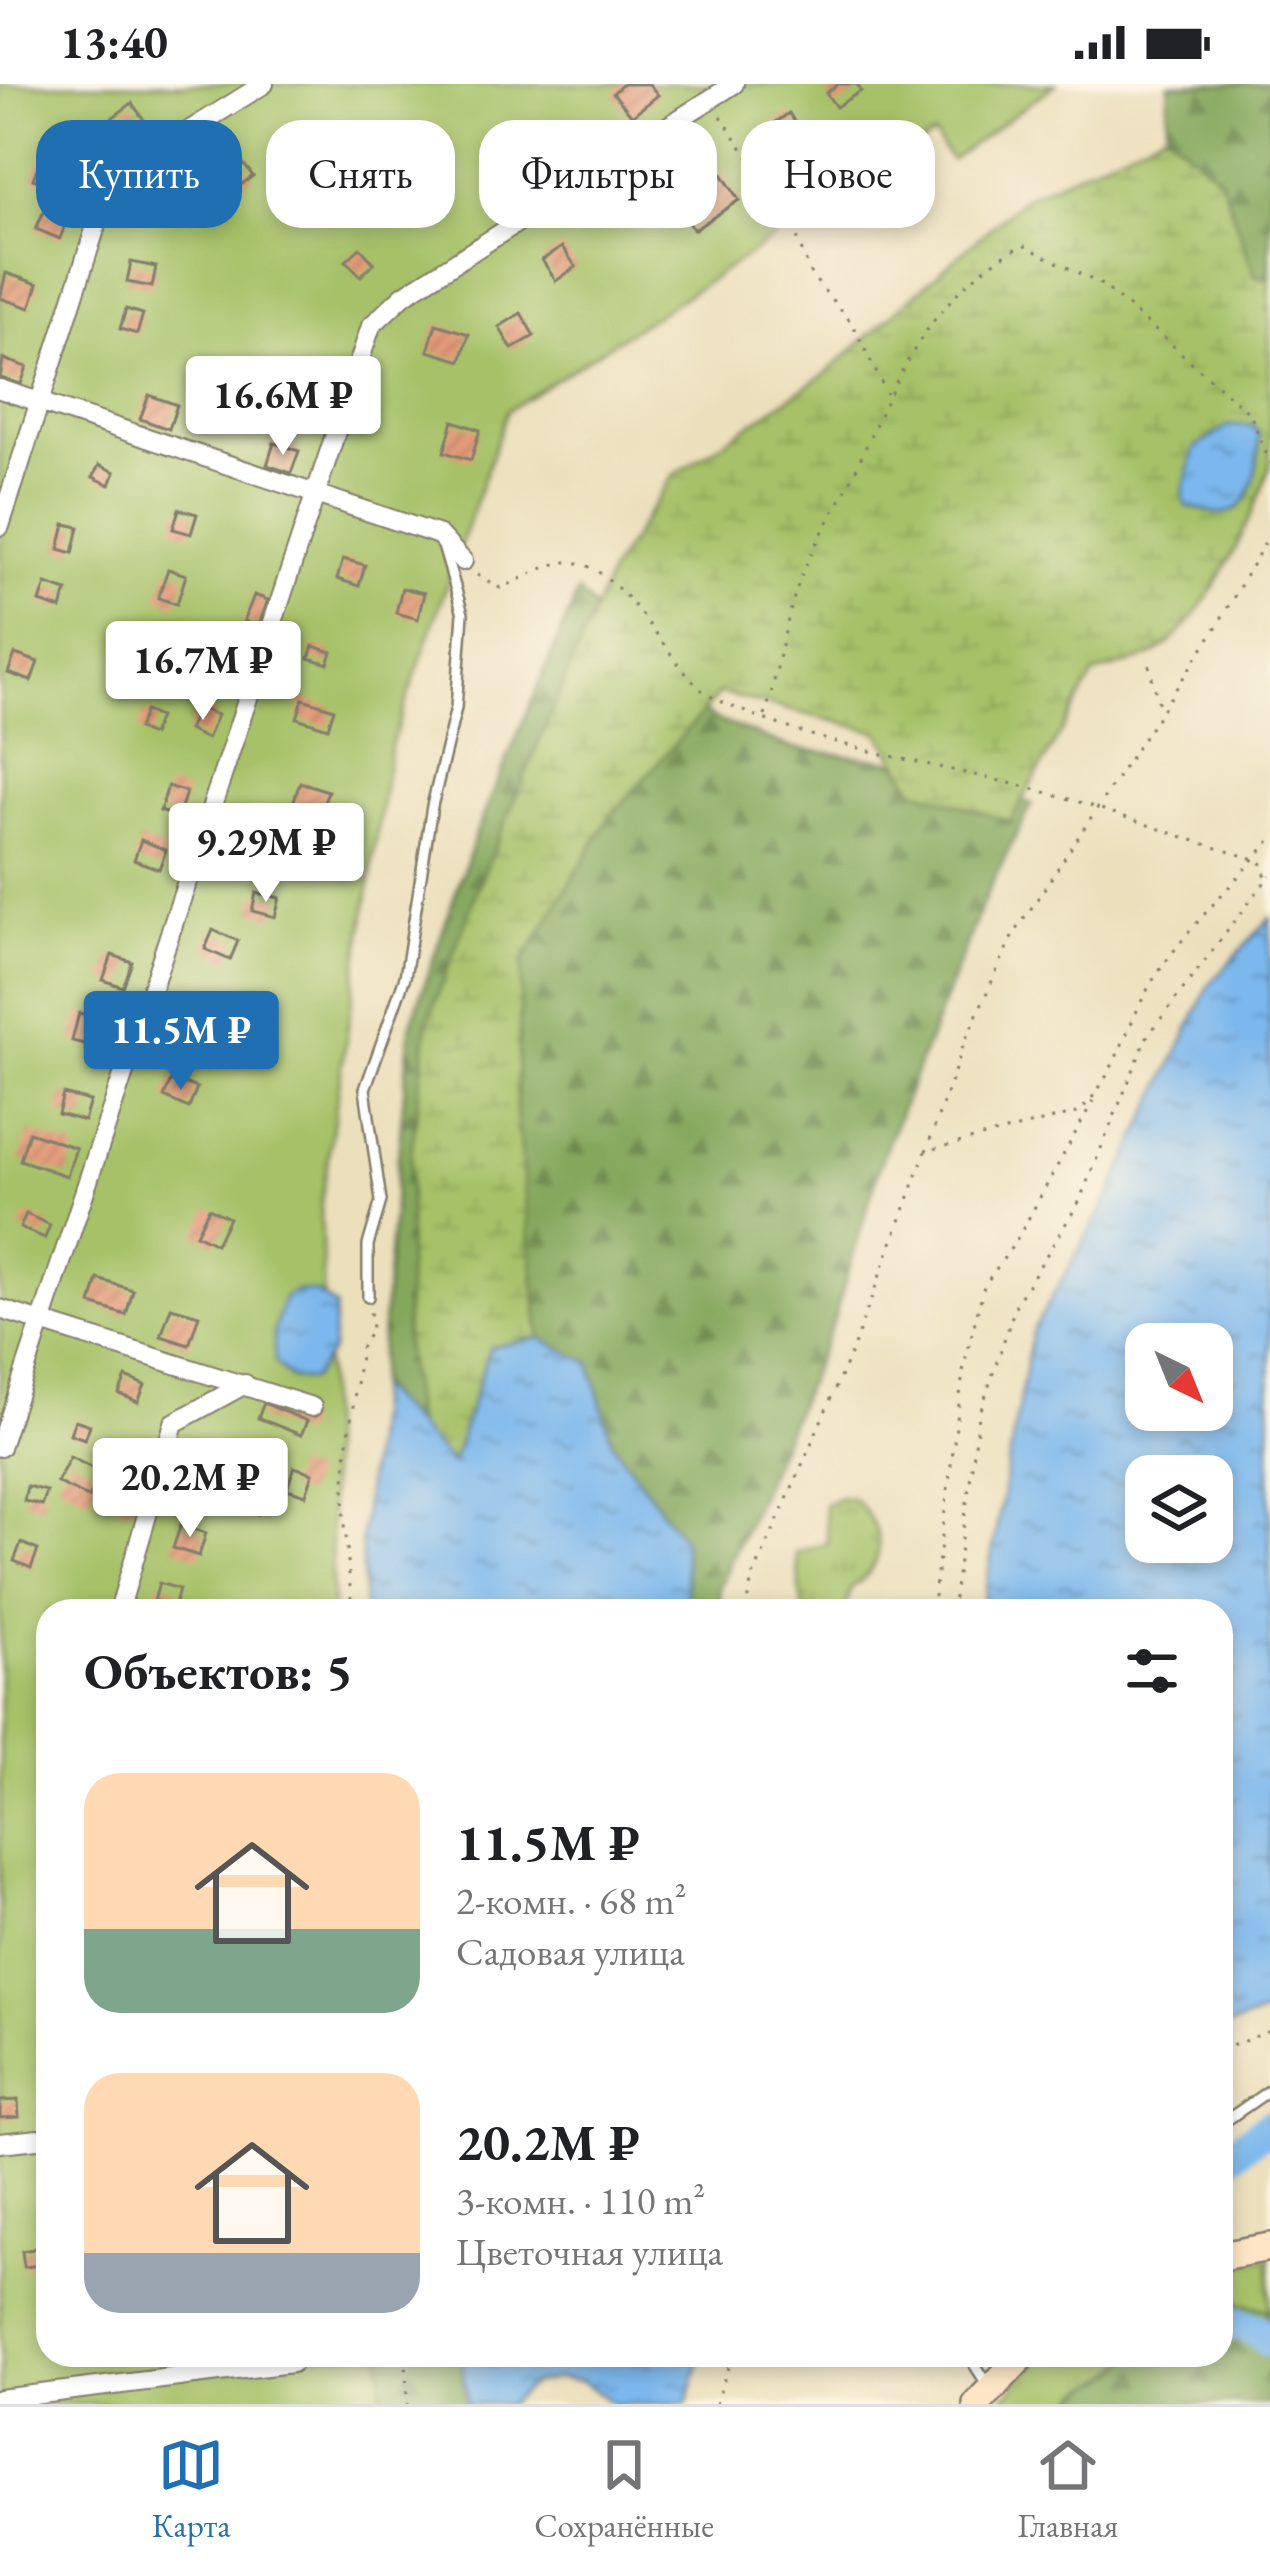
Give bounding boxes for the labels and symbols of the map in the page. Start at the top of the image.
pin: 16.6M ₽ [172,356,394,458]
pin: 16.7M ₽ [92,621,314,723]
pin: 9.29M ₽ [155,803,377,905]
pin: 11.5M ₽ [70,991,292,1093]
north arrow [1125,1323,1233,1431]
pin: 20.2M ₽ [79,1438,301,1540]

